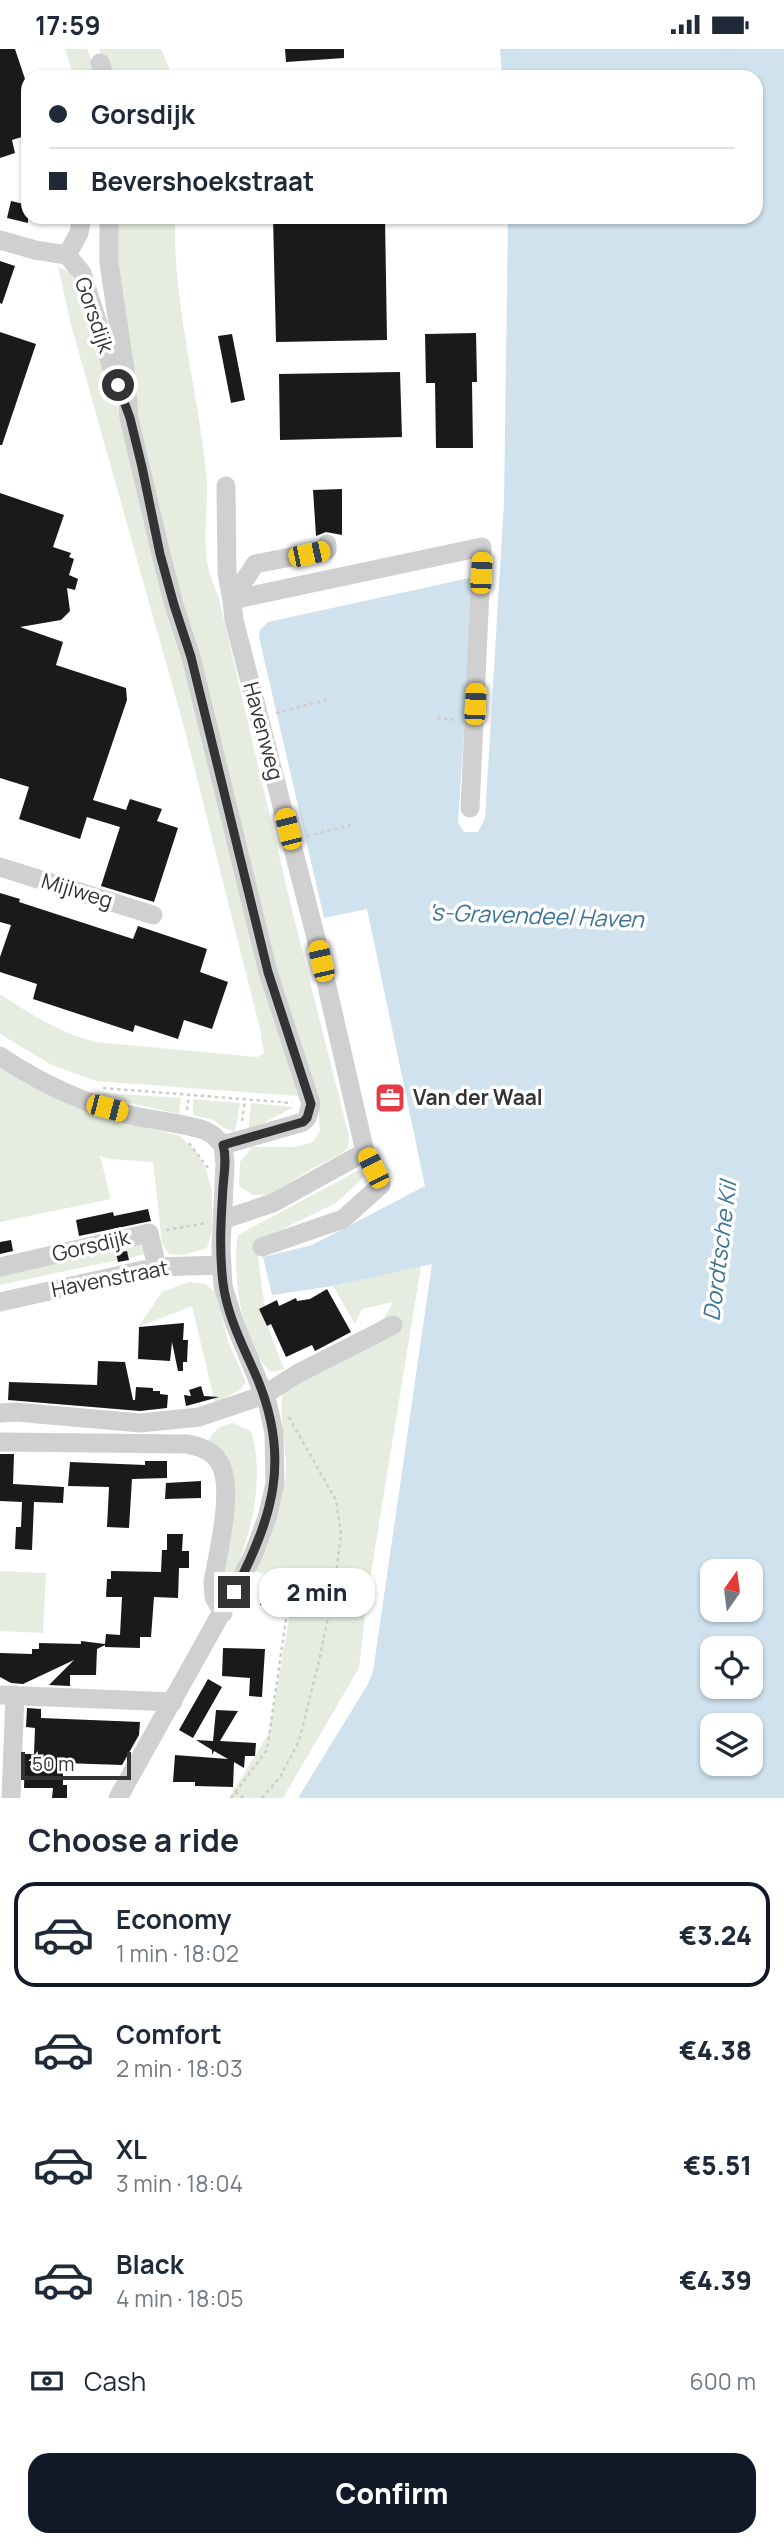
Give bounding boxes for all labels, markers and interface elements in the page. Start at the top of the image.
text: 17:59 [35,7,101,43]
text: Gorsdijk [91,96,195,132]
text: Bevershoekstraat [91,163,314,199]
street label: Gorsdijk [69,273,121,357]
route start [102,369,134,401]
car [287,539,332,569]
car [470,551,493,595]
street label: Havenweg [237,678,291,783]
car [464,682,487,726]
car [273,806,304,852]
street label: Mijlweg [38,866,116,914]
water label: 's-Gravendeel Haven [428,895,646,935]
car [307,938,336,984]
office icon: Van der Waal [373,1081,407,1115]
place label: Van der Waal [413,1083,543,1111]
car [84,1092,131,1124]
car [355,1145,392,1191]
water label: Dordtsche Kil [695,1176,744,1323]
street label: Gorsdijk [49,1222,133,1267]
street label: Havenstraat [49,1253,171,1303]
north arrow [700,1559,763,1622]
map controls [700,1559,763,1776]
callout: 2 min [258,1567,374,1617]
route end [218,1576,250,1608]
text: 2 min [287,1576,348,1608]
button: locate [700,1636,763,1699]
button: layers [700,1713,763,1776]
scale bar [21,1749,131,1781]
text: 50 m [32,1751,74,1777]
text: Choose a ride [28,1818,239,1862]
text: Economy [116,1901,231,1937]
icon: car [32,1903,95,1966]
text: €3.24 [679,1917,752,1953]
text: 1 min · 18:02 [116,1937,239,1969]
text: Comfort [116,2016,222,2052]
icon: car [32,2018,95,2081]
text: €4.38 [679,2032,752,2068]
text: 2 min · 18:03 [116,2052,243,2084]
text: XL [116,2131,147,2167]
icon: car [32,2133,95,2196]
text: €5.51 [683,2147,752,2183]
text: 3 min · 18:04 [116,2167,243,2199]
text: Black [116,2246,184,2282]
icon: car [32,2248,95,2311]
text: €4.39 [679,2262,752,2298]
text: 4 min · 18:05 [116,2282,244,2314]
icon: cash [28,2362,66,2400]
text: Cash [84,2363,146,2399]
text: 600 m [690,2365,756,2397]
button: Confirm [28,2453,756,2533]

